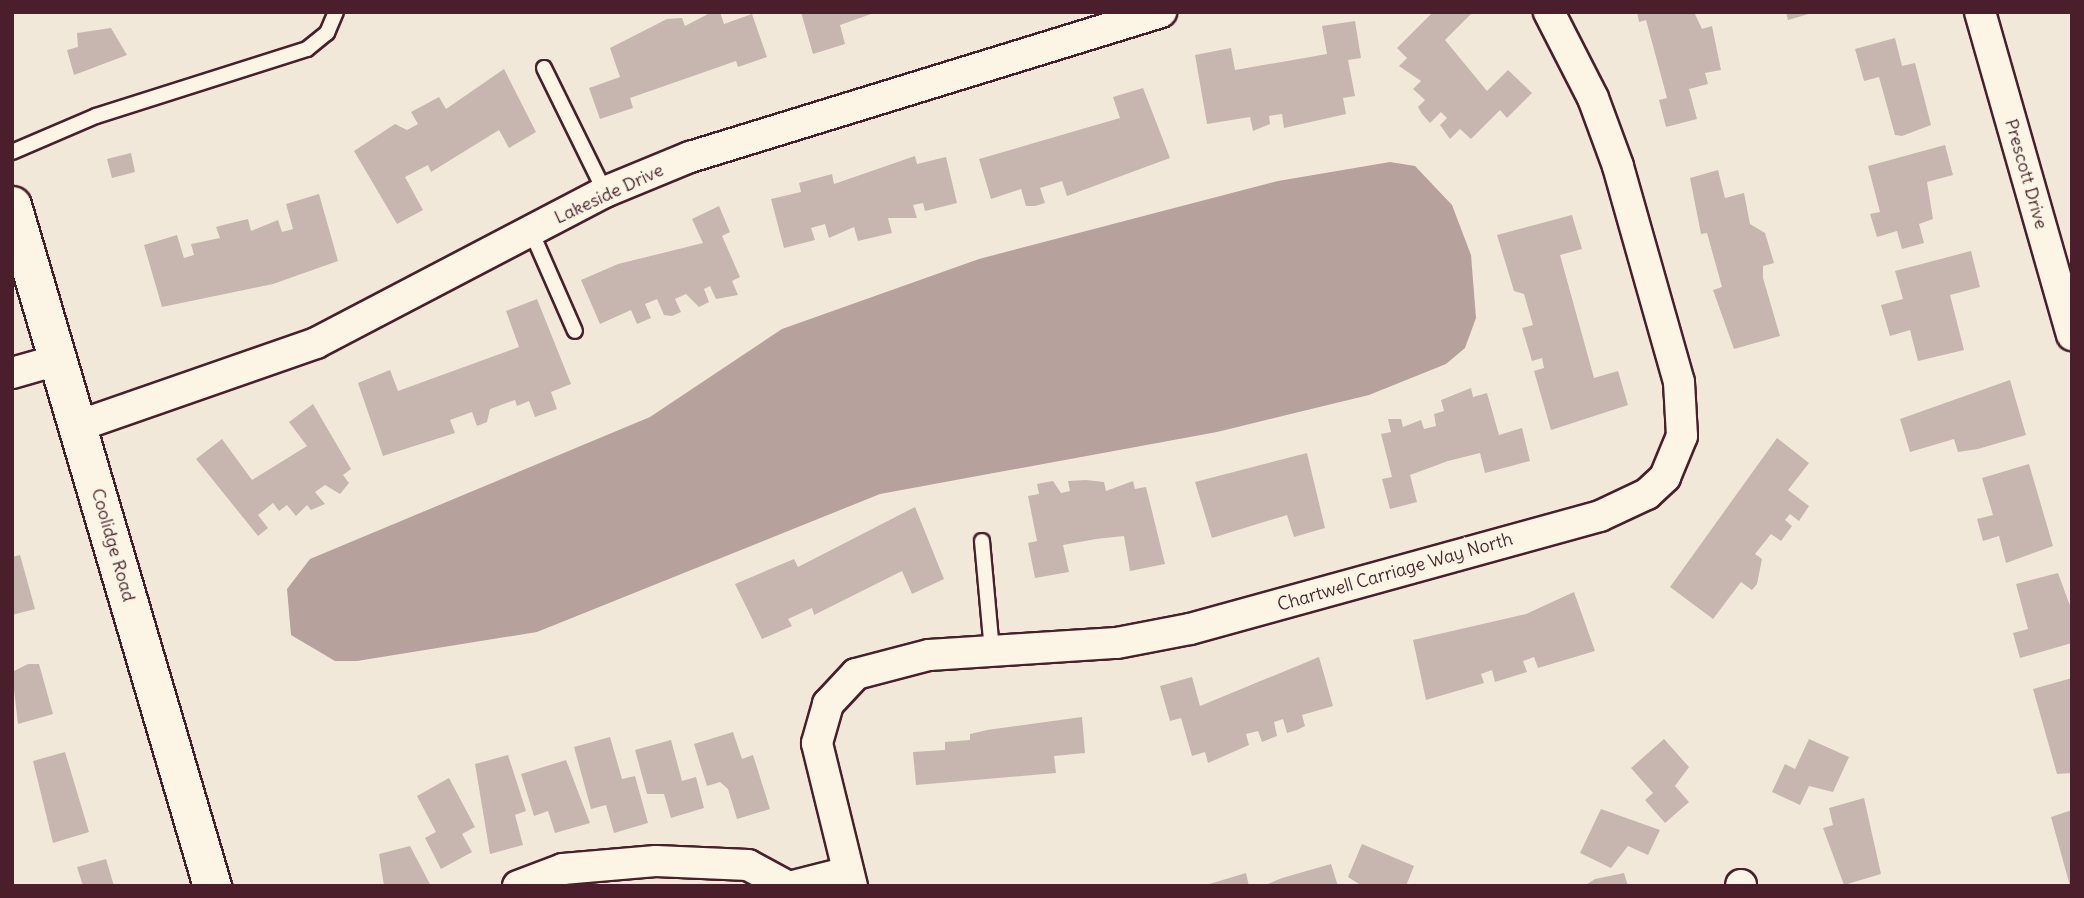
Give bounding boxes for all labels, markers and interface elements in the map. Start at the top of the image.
street label: Prescott Drive [2000,116,2052,232]
street label: Lakeside Drive [551,159,667,229]
street label: Coolidge Road [87,486,139,604]
street label: Chartwell Carriage Way North [1275,528,1515,616]

